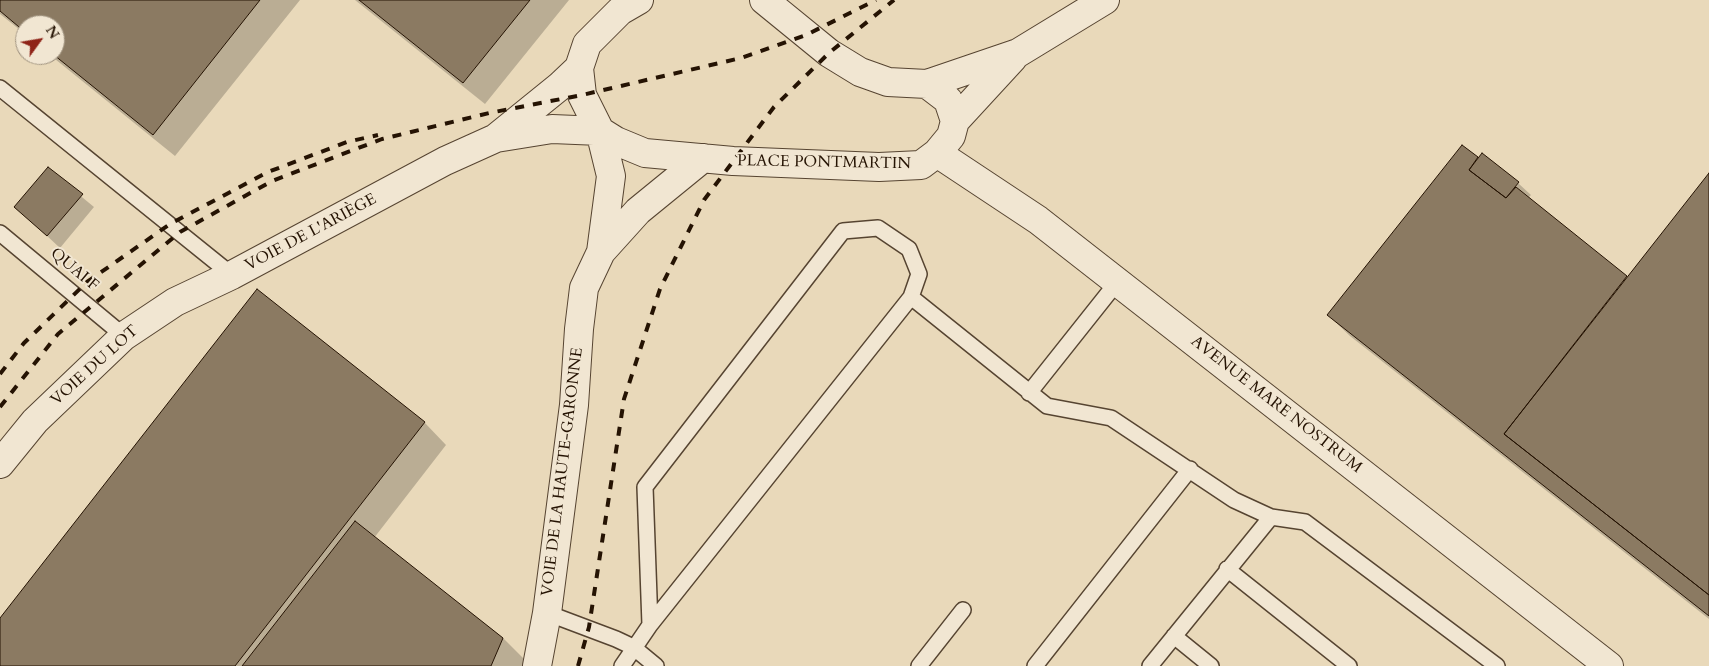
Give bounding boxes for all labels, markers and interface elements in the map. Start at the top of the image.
north arrow [15,15,65,65]
text: N [41,22,64,43]
street label: PLACE PONTMARTIN [737,152,911,174]
street label: VOIE DE L'ARIÈGE [242,190,380,276]
street label: QUAI F [46,244,102,296]
street label: VOIE DU LOT [47,322,143,410]
street label: AVENUE MARE NOSTRUM [1187,332,1365,478]
street label: VOIE DE LA HAUTE-GARONNE [538,347,588,597]

